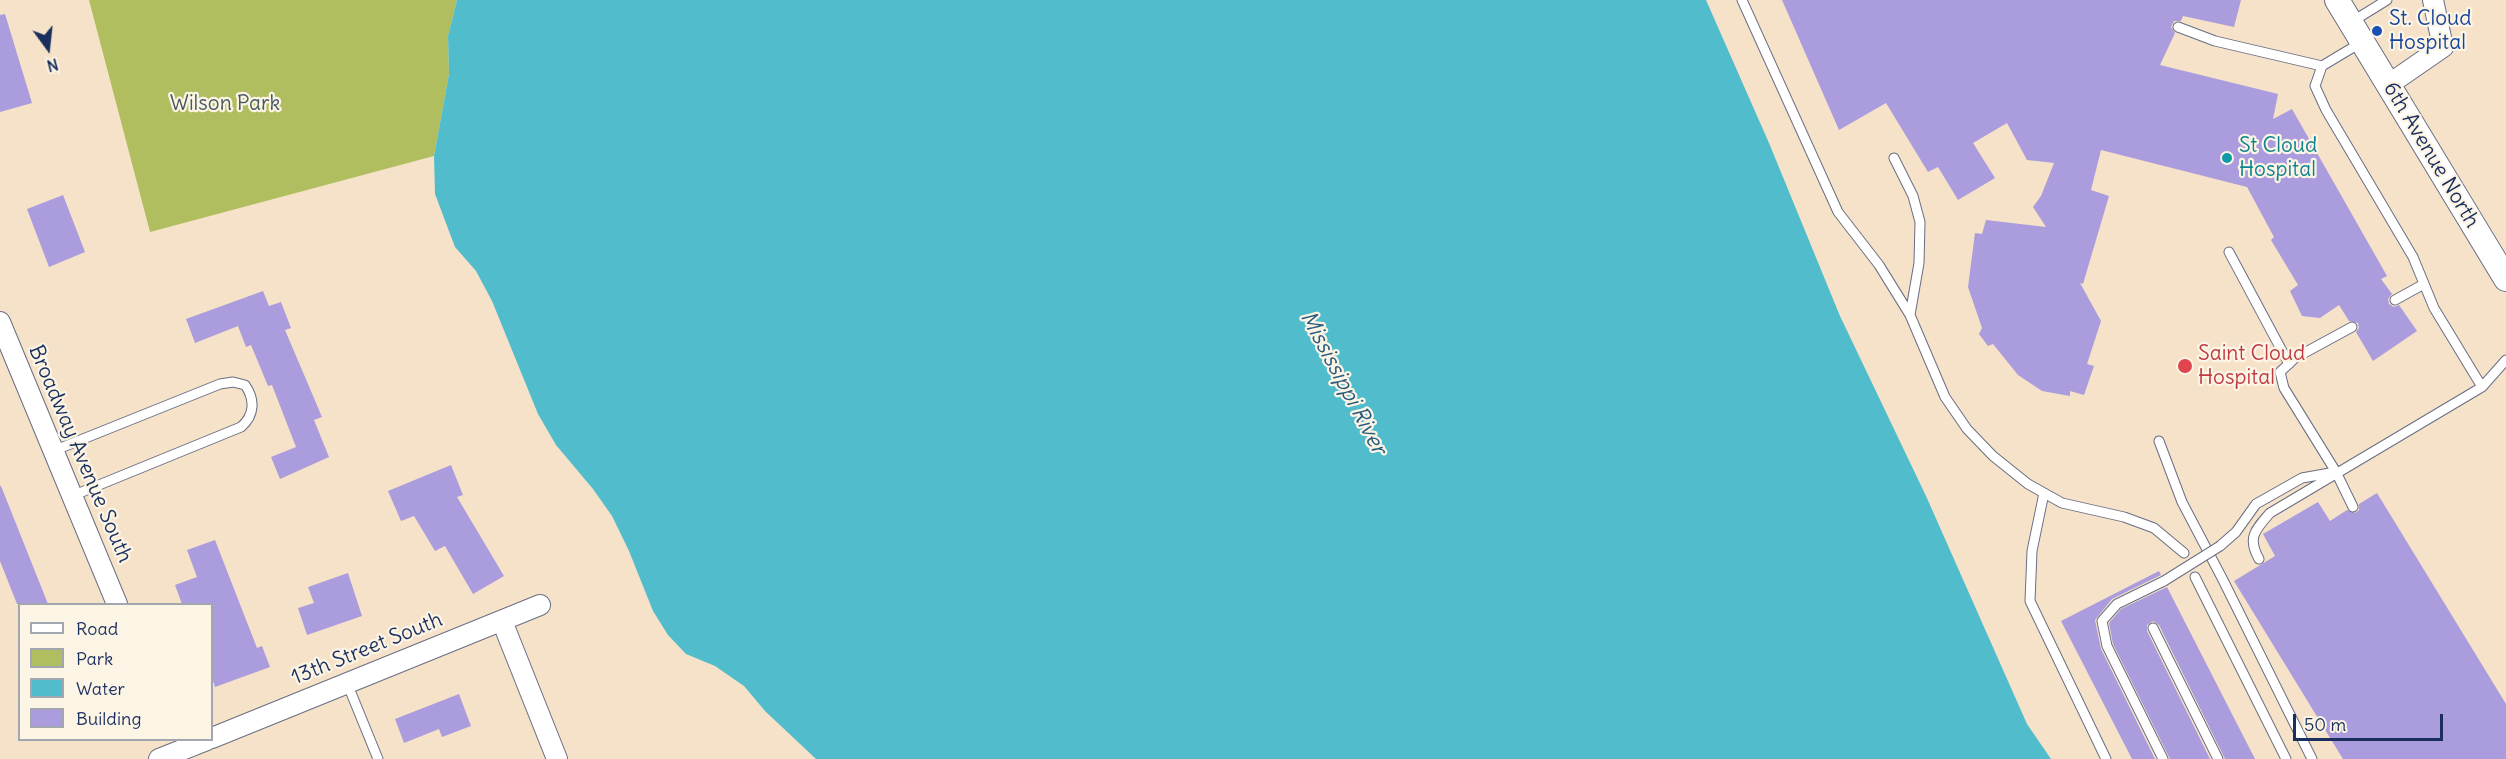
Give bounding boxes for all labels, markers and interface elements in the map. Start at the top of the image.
place label: St. Cloud Hospital [2389,6,2472,56]
north arrow [18,18,78,78]
marker: St. Cloud Hospital [2370,24,2384,38]
text: N [45,54,61,76]
street label: 6th Avenue North [2378,78,2484,232]
park label: Wilson Park [170,91,280,117]
place label: St Cloud Hospital [2239,133,2317,183]
marker: St Cloud Hospital [2220,151,2234,165]
water label: Mississippi River [1294,307,1392,459]
street label: Broadway Avenue South [23,341,137,567]
place label: Saint Cloud Hospital [2198,341,2305,391]
marker: Saint Cloud Hospital [2176,357,2194,375]
legend [18,603,213,741]
street label: 13th Street South [288,607,446,691]
text: Road [76,617,118,640]
text: Park [76,647,113,670]
text: Water [76,677,125,700]
scale bar [2296,702,2446,740]
text: Building [76,707,141,730]
text: 50 m [2304,713,2346,736]

